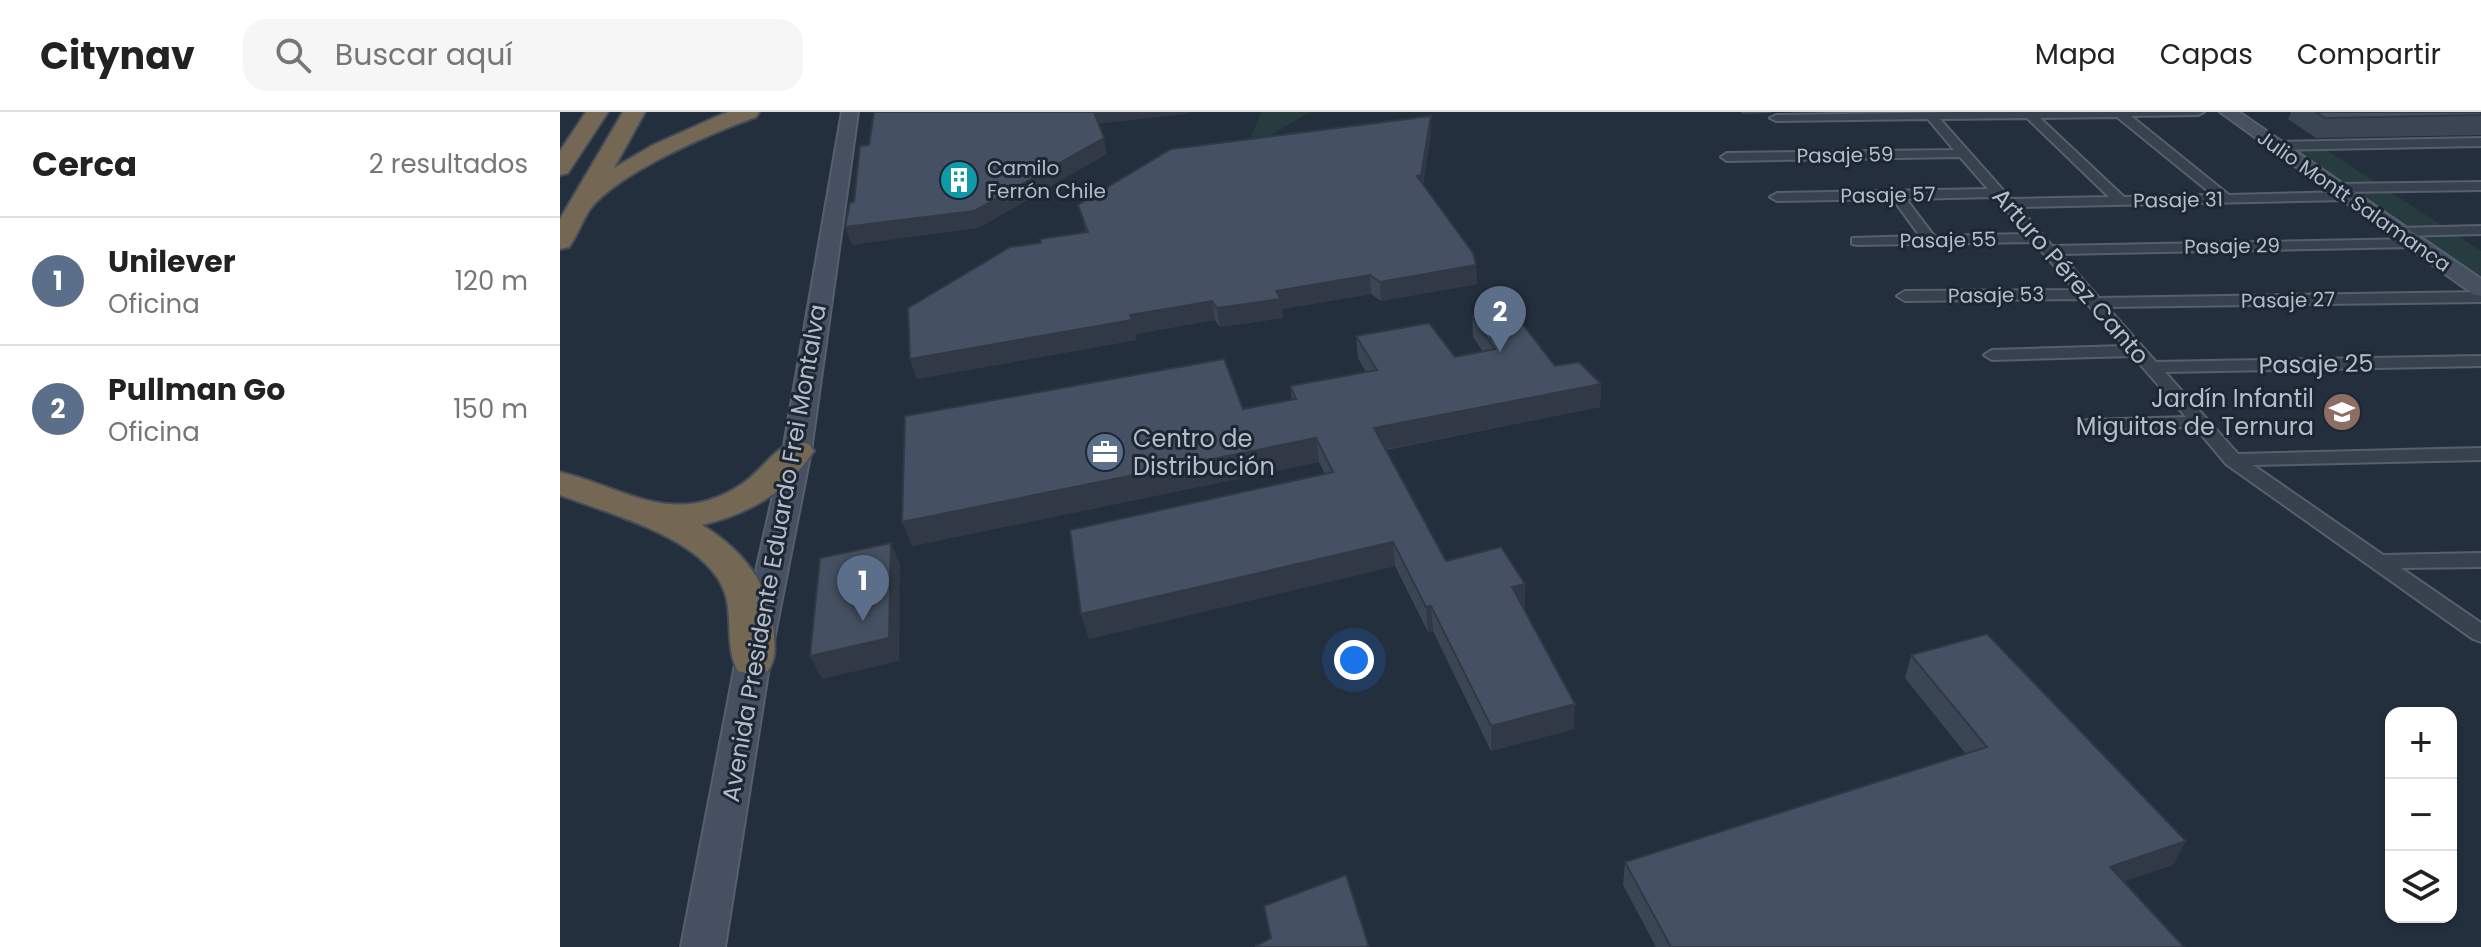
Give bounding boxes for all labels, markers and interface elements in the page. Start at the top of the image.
search box [243,19,803,91]
text: Citynav [40,29,195,82]
icon: search [271,33,315,77]
text: Buscar aquí [335,33,513,76]
text: Mapa [2035,35,2116,74]
text: Capas [2160,35,2253,74]
text: Compartir [2297,35,2441,74]
street label: Julio Montt Salamanca [2252,123,2456,279]
text: Cerca [32,140,137,188]
street label: Pasaje 59 [1796,140,1894,170]
text: 2 resultados [369,146,528,182]
place label: Camilo Ferrón Chile [987,154,1106,205]
building icon: Camilo Ferrón Chile [938,159,980,201]
street label: Pasaje 57 [1840,180,1936,210]
street label: Arturo Pérez Canto [1985,181,2157,371]
street label: Pasaje 31 [2133,185,2223,215]
street label: Pasaje 55 [1899,225,1997,255]
street label: Pasaje 29 [2184,231,2280,261]
text: Unilever [108,240,236,283]
text: 1 [53,263,63,299]
text: 120 m [455,263,528,299]
street label: Pasaje 53 [1948,280,2044,310]
street label: Pasaje 27 [2241,285,2335,315]
text: Oficina [108,286,200,322]
pin: 2 [1474,286,1526,352]
street label: Avenida Presidente Eduardo Frei Montalva [714,302,834,804]
street label: Pasaje 25 [2258,346,2374,382]
text: Pullman Go [108,368,285,411]
place label: Jardín Infantil Miguitas de Ternura [2076,382,2314,443]
text: 2 [51,391,65,427]
text: 150 m [453,391,528,427]
school or university icon: Jardín Infantil Miguitas de Ternura [2321,391,2363,433]
text: Oficina [108,414,200,450]
place label: Centro de Distribución [1133,422,1275,483]
office icon: Centro de Distribución [1084,431,1126,473]
pin: 1 [837,555,889,621]
your location [1334,640,1374,680]
map controls [2385,707,2457,923]
button: + [2385,707,2457,779]
button: − [2385,779,2457,851]
button: layers [2385,851,2457,923]

